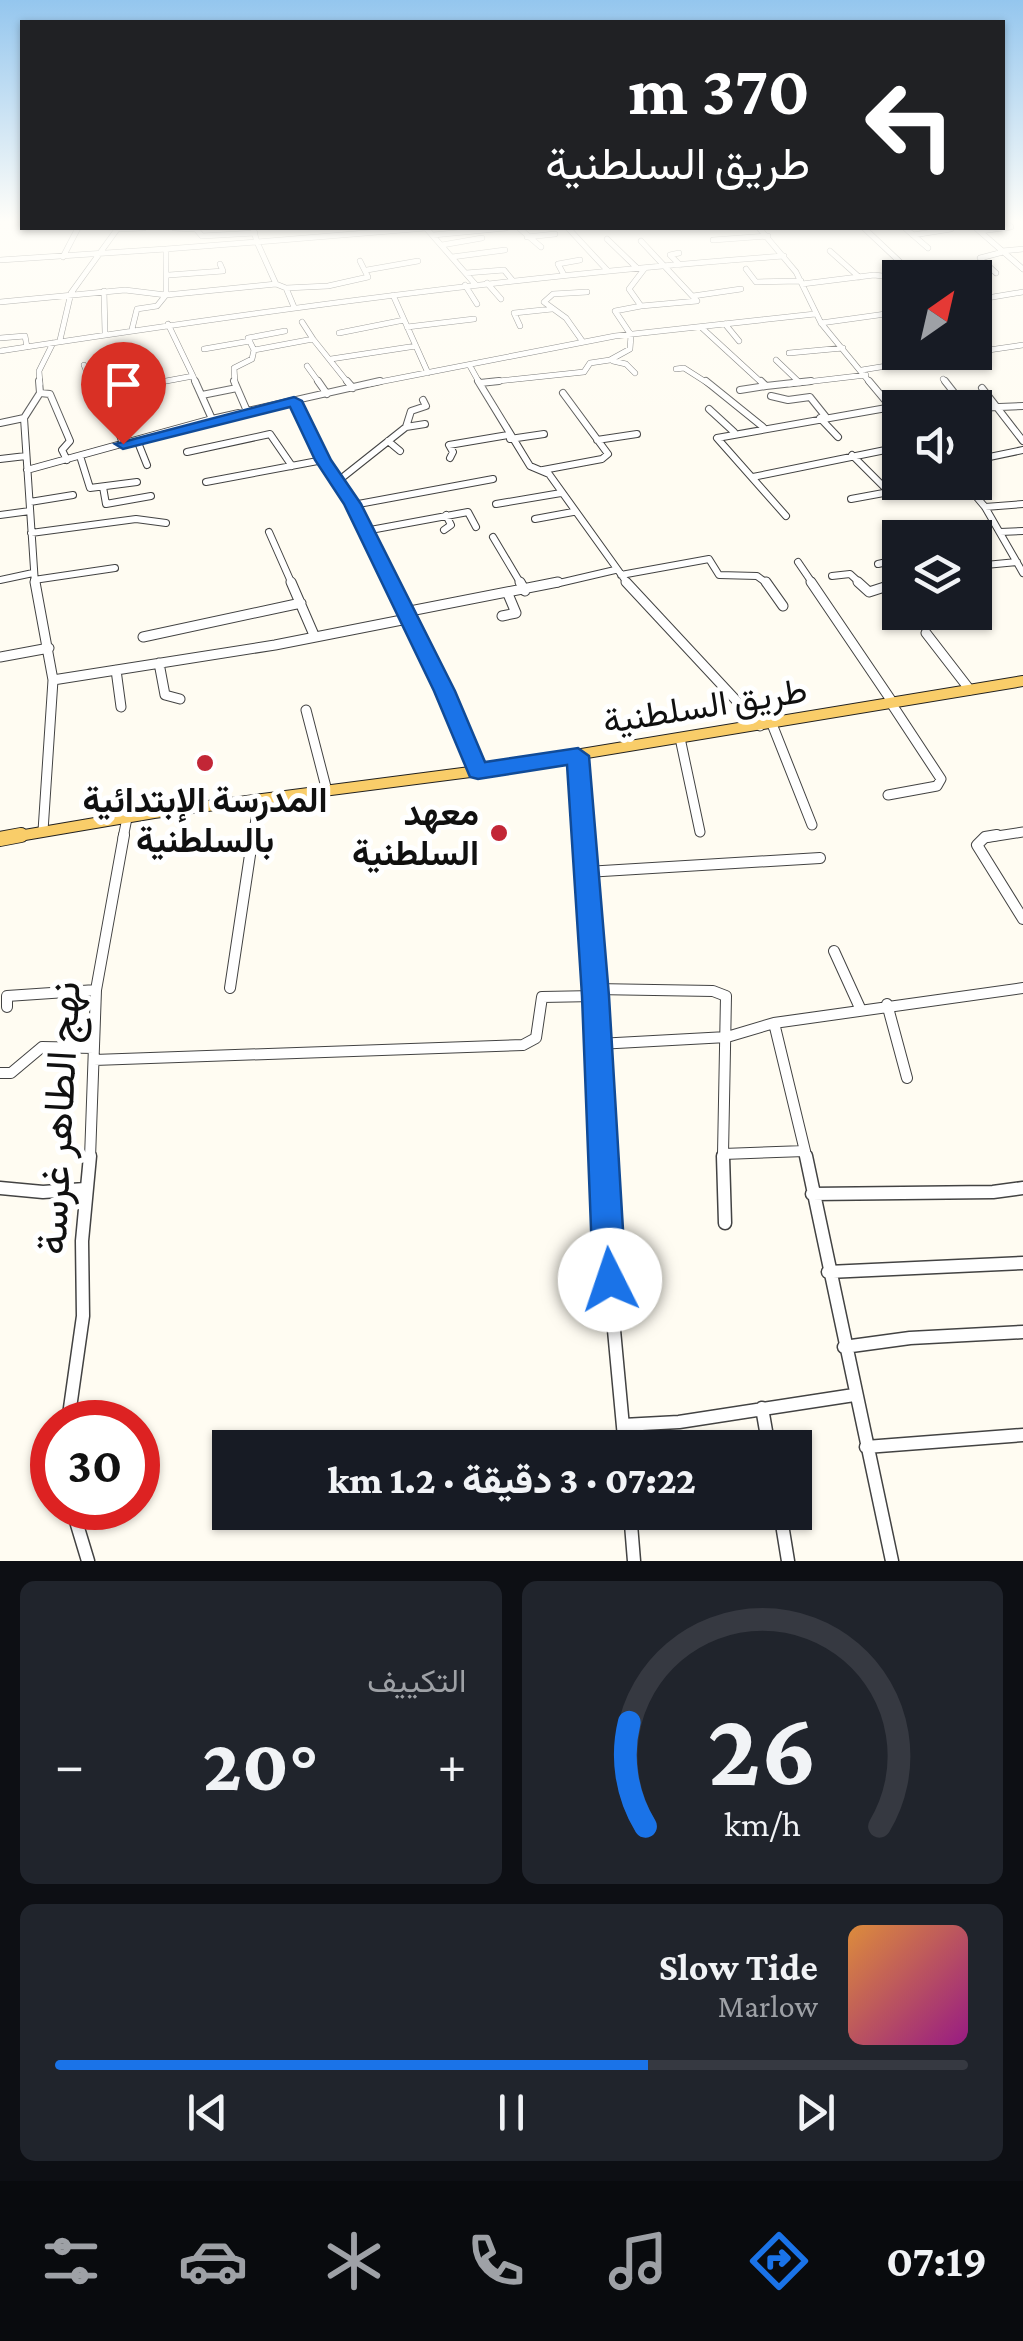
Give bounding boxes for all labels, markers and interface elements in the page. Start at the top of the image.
text: 370 m [629,51,810,129]
icon: left [845,60,975,190]
text: طريق السلطنية [545,139,810,189]
north arrow [882,260,992,370]
map controls [882,260,992,630]
pin [81,342,166,445]
icon: arrive [96,357,151,412]
button: sound [882,390,992,500]
button: layers [882,520,992,630]
street label: طريق السلطنية [600,671,810,743]
marker: المدرسة الإبتدائية بالسلطنية [194,752,216,774]
place label: المدرسة الإبتدائية بالسلطنية [82,781,328,861]
place label: معهد السلطنية [352,794,479,873]
marker: معهد السلطنية [488,822,510,844]
street label: نهج الطاهر غرسة [27,980,94,1256]
position arrow [558,1228,662,1332]
speed limit sign: 30 [30,1400,160,1530]
text: 07:22 · 3 دقيقة · 1.2 km [328,1459,696,1501]
text: التكييف [367,1663,467,1699]
text: 26 [707,1691,817,1806]
text: 20° [203,1723,319,1806]
text: − [55,1734,84,1795]
text: + [437,1734,467,1795]
text: km/h [724,1804,801,1844]
text: Slow Tide [659,1946,818,1988]
text: Marlow [718,1988,818,2024]
icon: previous [180,2085,235,2140]
icon: pause [484,2085,539,2140]
icon: next [788,2085,843,2140]
icon: filters [36,2226,106,2296]
icon: car [178,2226,248,2296]
icon: climate [319,2226,389,2296]
icon: phone [461,2226,531,2296]
icon: music [603,2226,673,2296]
icon: directions [744,2226,814,2296]
text: 07:19 [886,2236,987,2286]

